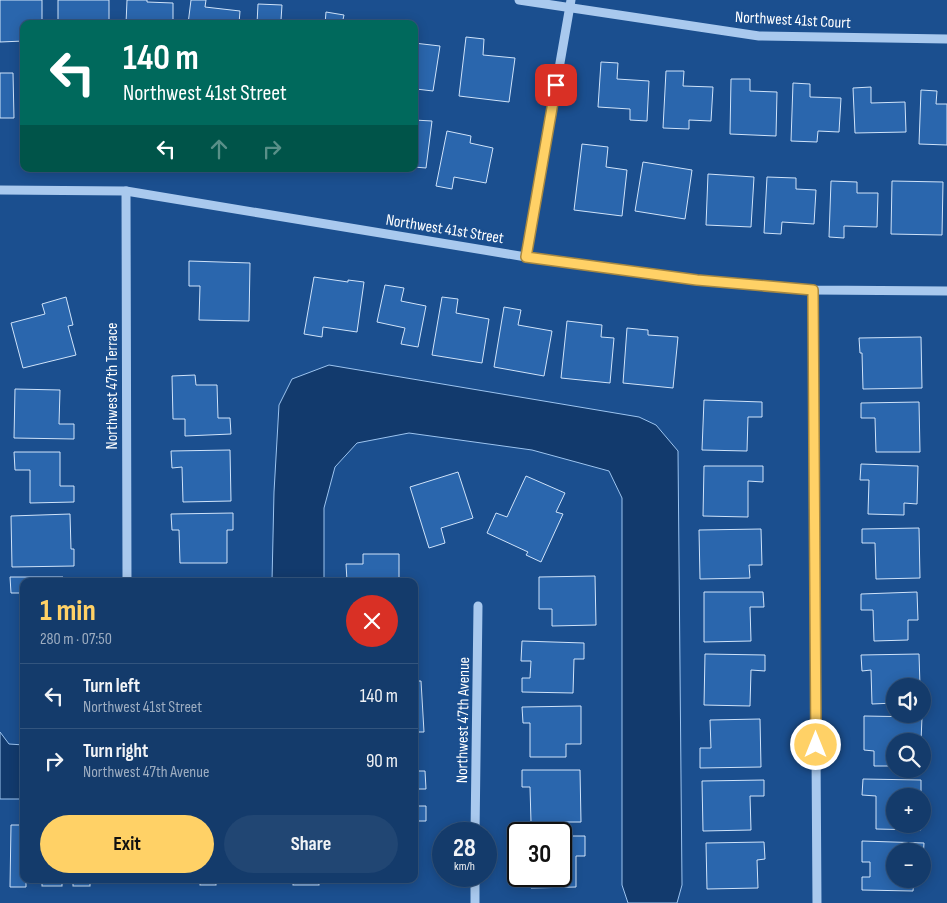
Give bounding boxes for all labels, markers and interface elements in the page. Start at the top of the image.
street label: Northwest 41st Court [735,8,851,33]
text: 140 m [123,37,199,80]
icon: left [40,40,105,105]
pin [535,64,577,106]
icon: arrive [542,71,570,99]
text: Northwest 41st Street [123,80,287,107]
icon: left [152,135,180,163]
icon: ahead [205,135,233,163]
icon: right [258,135,286,163]
street label: Northwest 41st Street [384,211,505,248]
street label: Northwest 47th Terrace [103,323,122,449]
text: 1 min [40,593,96,629]
button: close [346,595,398,647]
text: 280 m · 07:50 [40,630,112,649]
street label: Northwest 47th Avenue [453,657,474,783]
text: Turn left [83,675,140,698]
map controls [886,678,931,888]
button: sound [886,678,931,723]
icon: left [40,682,68,710]
text: 140 m [360,685,398,708]
text: Northwest 41st Street [83,698,202,717]
position arrow [789,718,841,770]
button: search [886,733,931,778]
text: Turn right [83,740,148,763]
icon: right [40,747,68,775]
text: 90 m [366,750,398,773]
text: Northwest 47th Avenue [83,763,209,782]
button: + [886,788,931,833]
button: Exit [40,815,214,873]
button: Share [224,815,398,873]
speed limit sign: 30 [507,822,572,887]
text: 28 [453,833,476,864]
button: − [886,843,931,888]
text: km/h [454,859,475,874]

